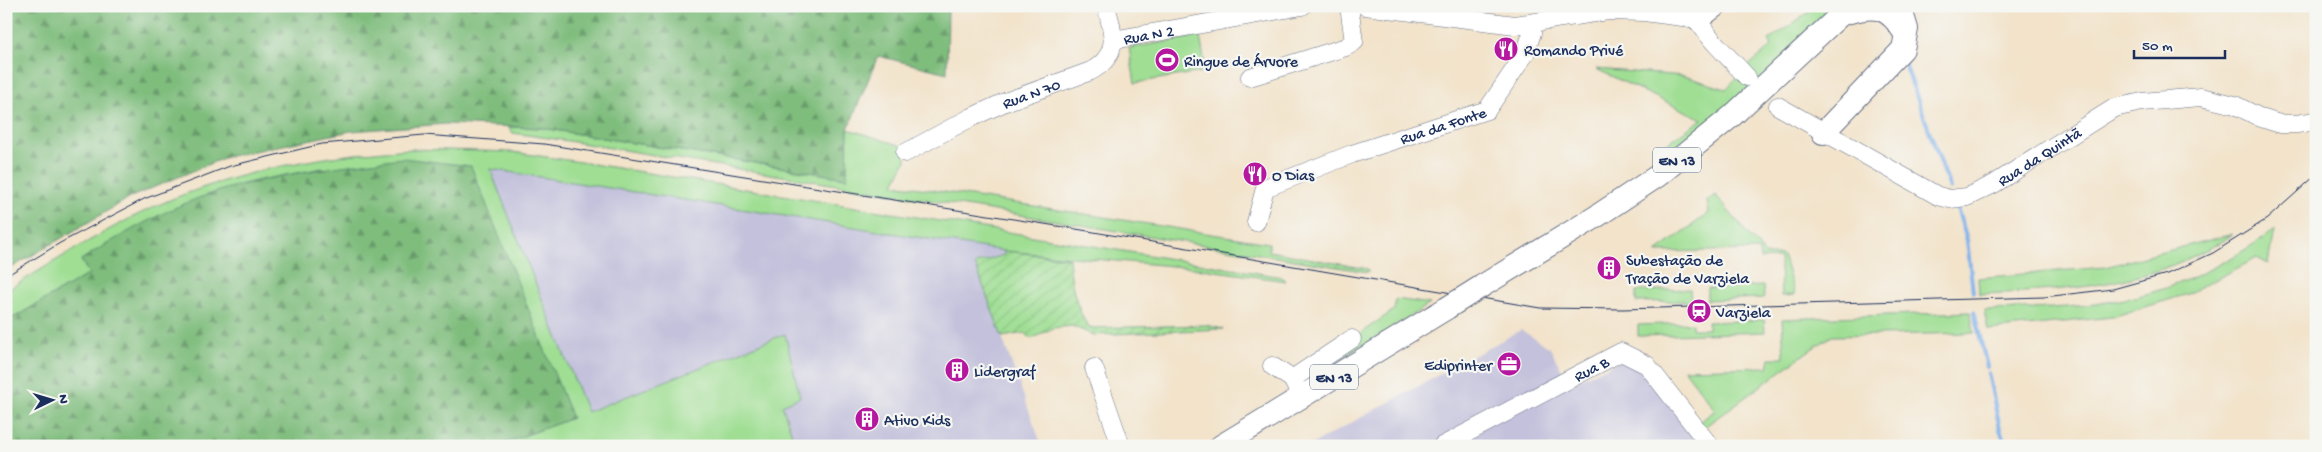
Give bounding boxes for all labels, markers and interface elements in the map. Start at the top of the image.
street label: Rua N 2 [1122,23,1176,51]
scale bar [2134,28,2226,60]
restaurant icon: Romando Privé [1493,36,1519,62]
text: 50 m [2142,38,2173,56]
place label: Romando Privé [1524,43,1624,62]
sports icon: Ringue de Árvore [1154,47,1180,73]
place label: Ringue de Árvore [1184,53,1299,73]
street label: Rua N 70 [1001,77,1064,115]
street label: Rua da Fonte [1398,105,1490,151]
street label: Rua da Quintã [1995,124,2087,192]
road number: EN 13 [1653,148,1701,172]
restaurant icon: O Dias [1242,161,1268,187]
place label: O Dias [1272,168,1315,187]
place label: Subestação de Tração de Varziela [1625,253,1750,290]
building icon: Subestação de Tração de Varziela [1596,255,1622,281]
station icon: Varziela [1686,298,1712,324]
place label: Varziela [1715,305,1772,324]
office icon: Ediprinter [1496,351,1522,377]
street label: Rua B [1572,354,1614,388]
building icon: Lidergraf [944,357,970,383]
place label: Ediprinter [1424,358,1493,377]
place label: Lidergraf [974,364,1036,383]
road number: EN 13 [1310,364,1358,390]
north arrow [28,374,78,424]
text: N [54,394,71,404]
building icon: Ativo Kids [854,406,880,432]
place label: Ativo Kids [884,413,951,432]

